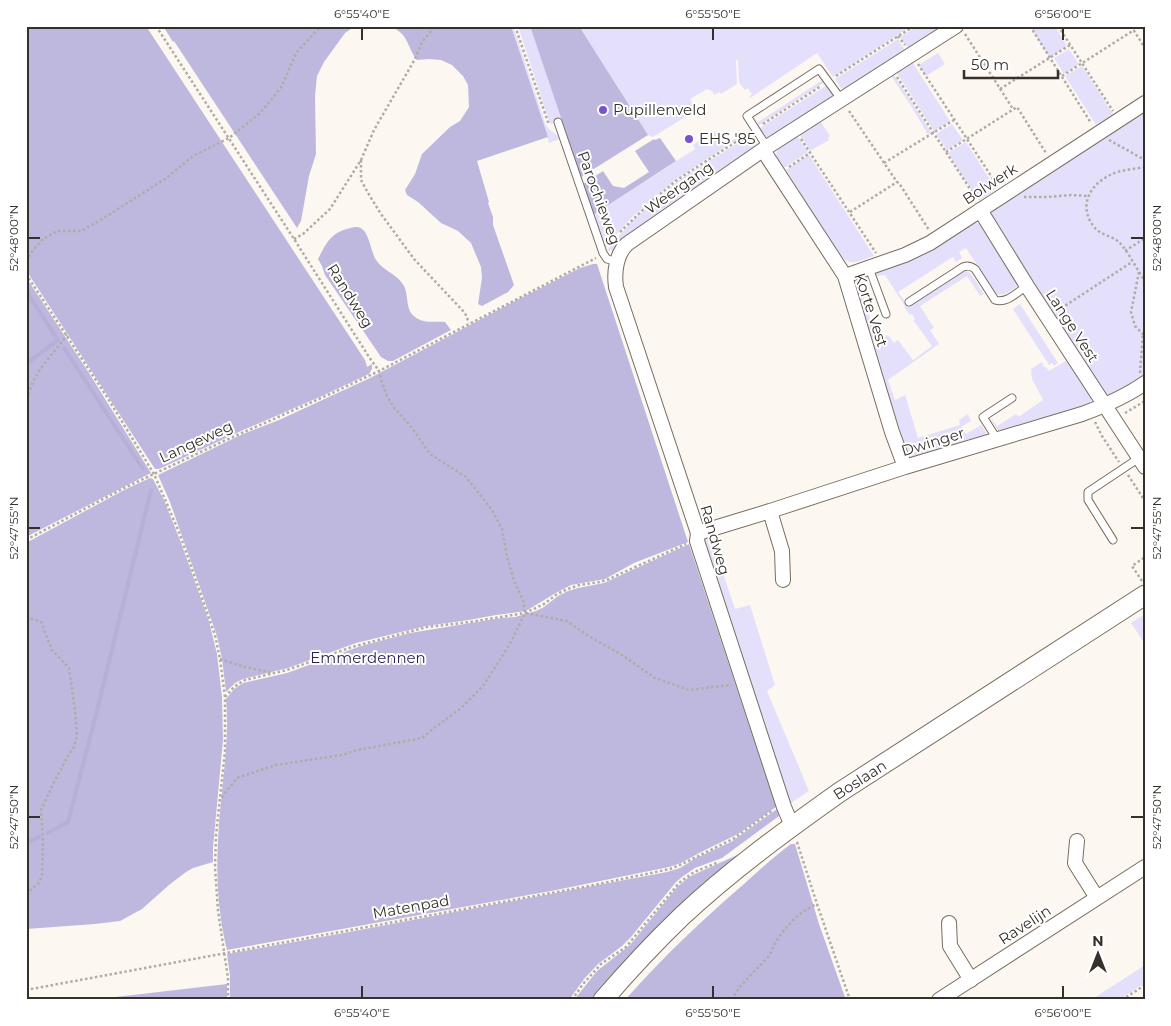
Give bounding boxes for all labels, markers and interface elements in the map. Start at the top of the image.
text: 6°55'40"E [334,6,390,21]
text: 6°55'50"E [685,6,741,21]
text: 6°56'00"E [1034,6,1092,21]
scale bar [964,48,1057,80]
text: 50 m [971,55,1009,74]
place label: Pupillenveld [613,100,706,119]
marker: Pupillenveld [597,104,609,116]
place label: EHS '85 [699,129,756,148]
marker: EHS '85 [683,133,695,145]
street label: Parochieweg [574,148,625,247]
street label: Weergang [641,157,717,218]
street label: Bolwerk [959,159,1021,208]
text: 52°48'00"N [6,205,21,271]
text: 52°48'00"N [1149,205,1164,271]
street label: Randweg [323,260,378,331]
street label: Korte Vest [851,270,892,349]
street label: Lange Vest [1042,286,1103,366]
street label: Langeweg [156,416,236,467]
street label: Dwinger [899,423,967,460]
text: 52°47'55"N [6,496,21,560]
text: 52°47'55"N [1149,496,1164,560]
street label: Randweg [696,503,735,577]
park label: Emmerdennen [310,648,426,667]
street label: Boslaan [829,755,890,804]
text: 52°47'50"N [6,785,21,849]
text: 52°47'50"N [1149,785,1164,849]
street label: Matenpad [371,890,451,923]
street label: Ravelijn [995,901,1055,949]
north arrow [1074,928,1124,978]
text: N [1092,932,1104,950]
text: 6°55'40"E [334,1005,390,1020]
text: 6°55'50"E [685,1005,741,1020]
text: 6°56'00"E [1034,1005,1092,1020]

